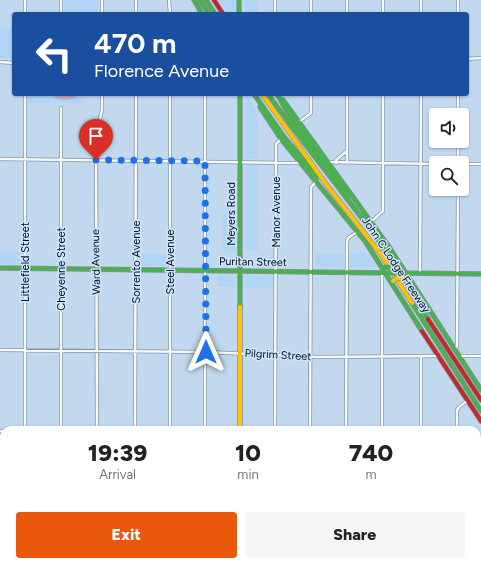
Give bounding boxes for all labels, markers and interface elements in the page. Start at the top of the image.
text: 470 m [94,26,177,60]
icon: left [28,28,80,80]
text: Florence Avenue [94,60,229,82]
map controls [429,108,469,196]
button: sound [429,108,469,148]
pin [79,119,113,160]
icon: arrive [85,125,107,147]
button: search [429,156,469,196]
street label: Manor Avenue [270,176,283,248]
street label: Meyers Road [225,182,238,246]
street label: John C Lodge Freeway [359,215,433,316]
street label: Sorrento Avenue [130,220,143,304]
street label: Littlefield Street [19,222,32,302]
street label: Cheyenne Street [55,227,68,311]
street label: Ward Avenue [89,229,103,295]
street label: Steel Avenue [164,229,177,295]
street label: Puritan Street [219,255,287,269]
position arrow [185,331,227,373]
street label: Pilgrim Street [244,347,312,363]
text: 19:39 [88,438,147,467]
text: 10 [235,438,261,467]
text: 740 [349,438,393,467]
text: Arrival [99,467,136,482]
text: min [237,467,259,482]
text: m [365,467,377,482]
button: Exit [16,512,237,558]
button: Share [245,512,465,558]

